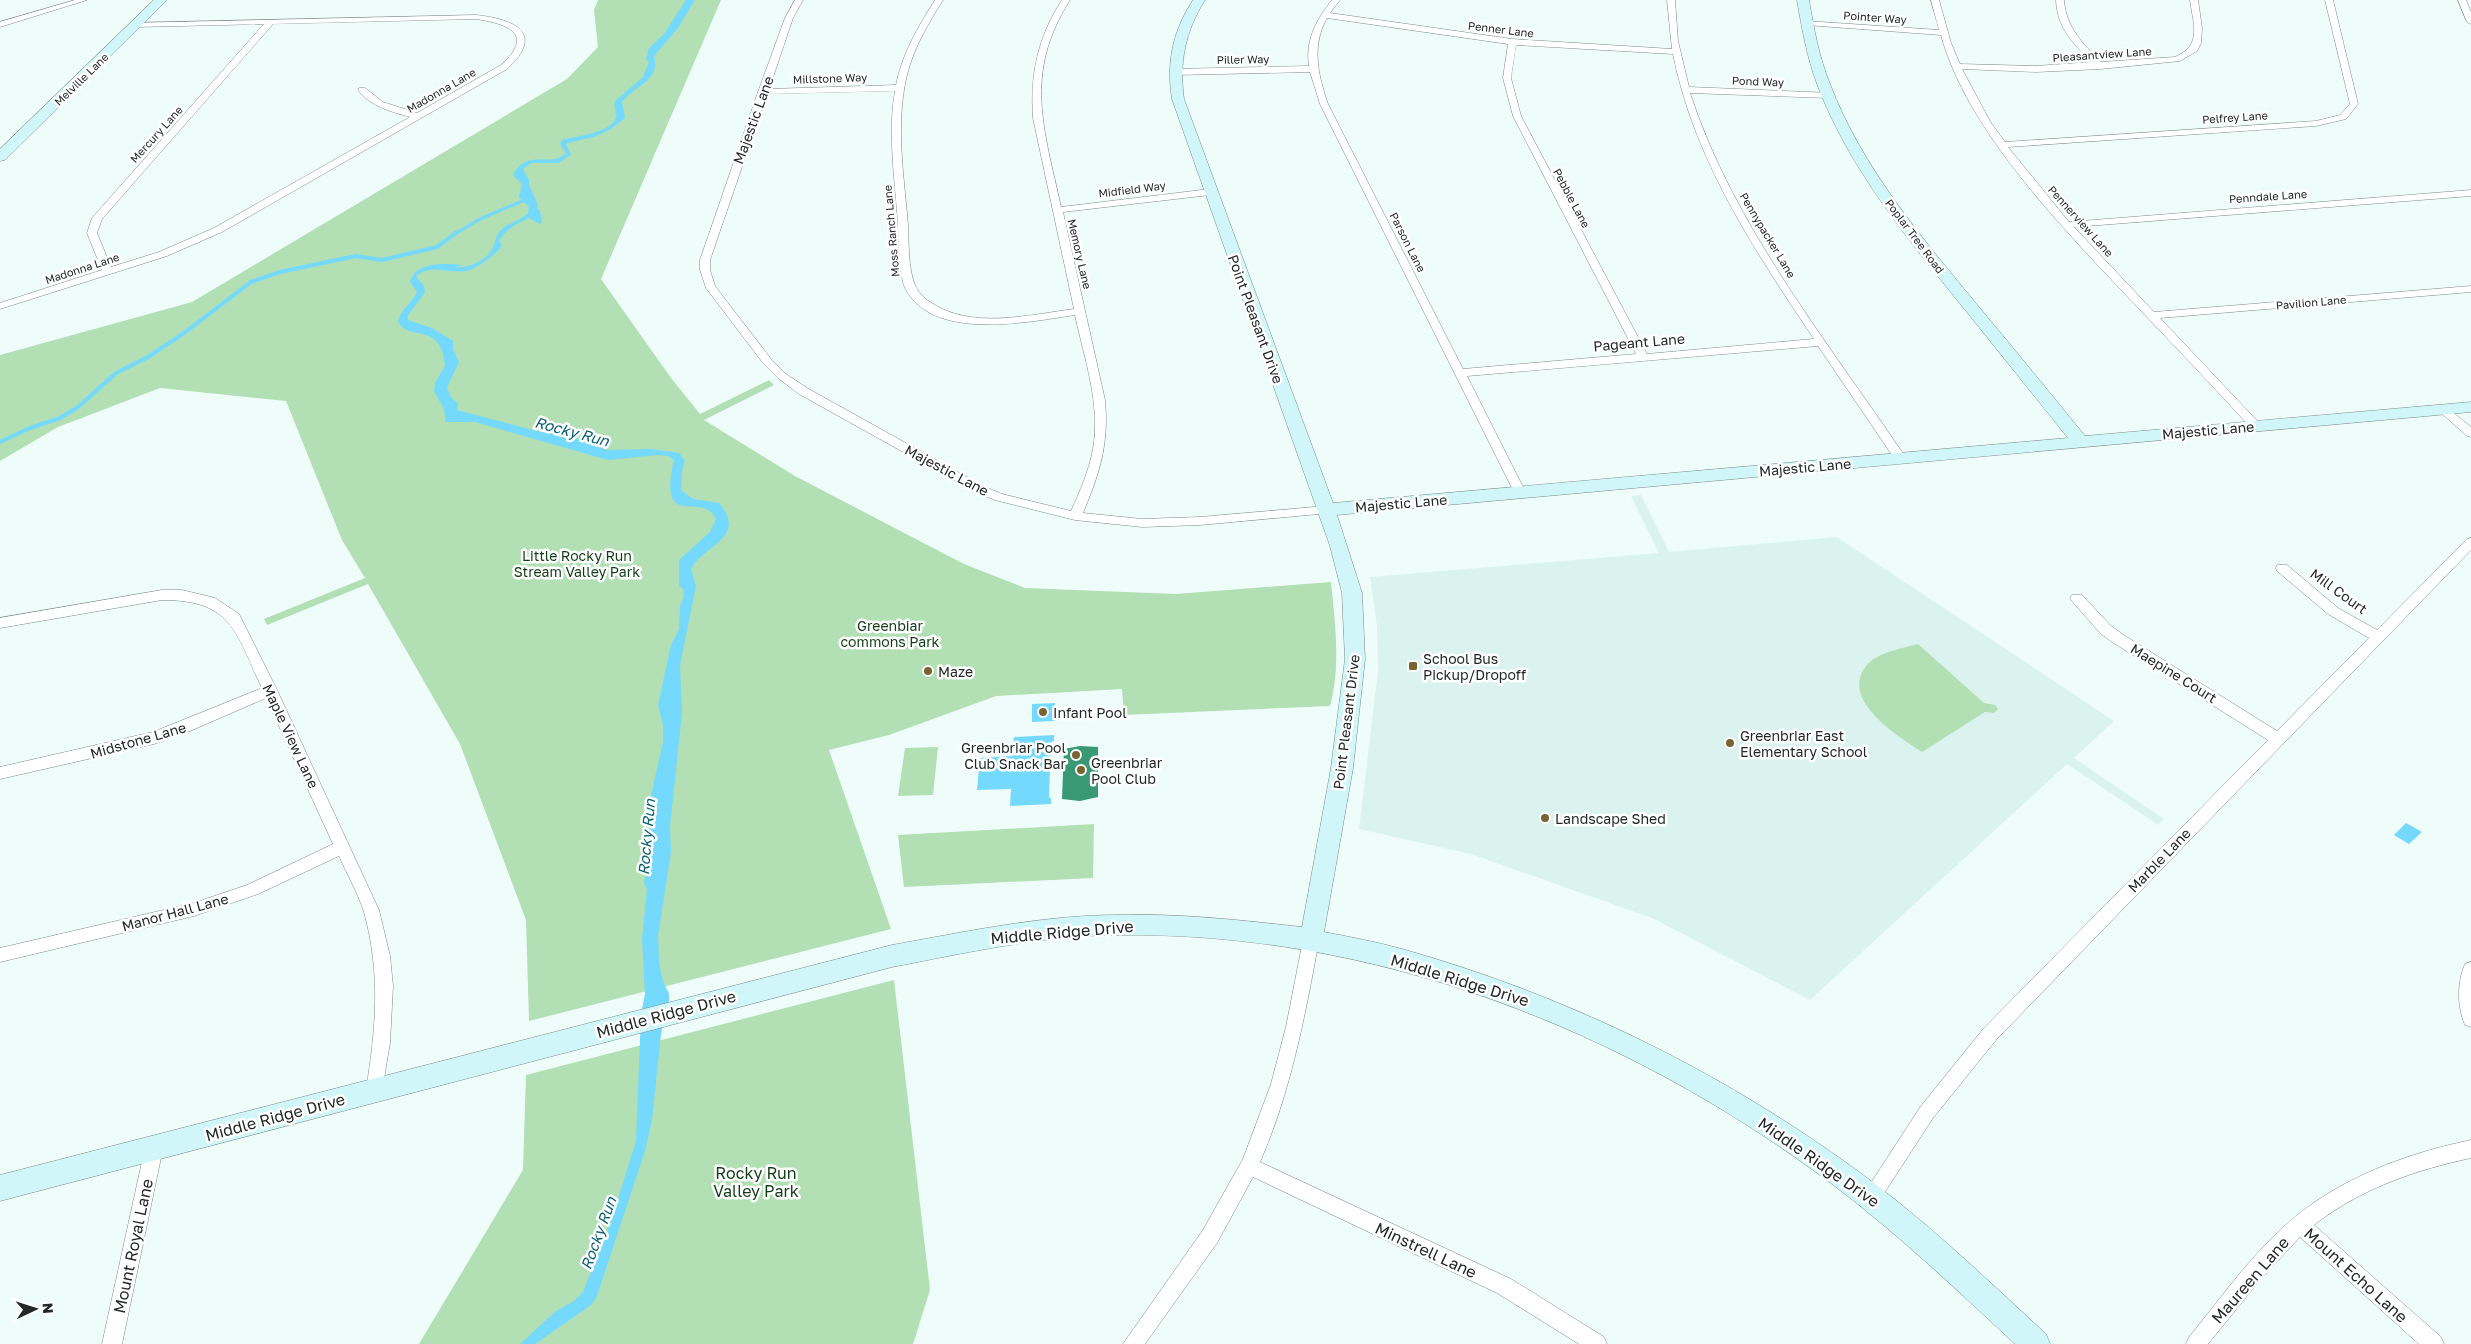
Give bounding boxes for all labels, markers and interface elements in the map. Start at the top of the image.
street label: Pointer Way [1843,8,1907,26]
street label: Penner Lane [1467,19,1535,39]
street label: Pleasantview Lane [2052,44,2152,64]
street label: Melville Lane [51,50,111,108]
street label: Piller Way [1216,52,1270,66]
street label: Madonna Lane [404,65,478,115]
street label: Millstone Way [793,70,867,86]
street label: Majestic Lane [729,74,777,166]
street label: Pond Way [1732,74,1784,88]
street label: Mercury Lane [127,103,185,165]
street label: Pelfrey Lane [2202,108,2268,126]
street label: Pebble Lane [1551,166,1593,230]
street label: Midfield Way [1098,178,1166,200]
street label: Pennerview Lane [2046,183,2116,259]
street label: Moss Ranch Lane [881,185,901,277]
street label: Penndale Lane [2229,187,2307,205]
street label: Pennypacker Lane [1737,190,1799,280]
street label: Poplar Tree Road [1883,196,1947,276]
street label: Parson Lane [1387,210,1429,274]
street label: Memory Lane [1066,218,1094,290]
street label: Madonna Lane [43,250,121,286]
street label: Point Pleasant Drive [1225,252,1287,386]
street label: Pavilion Lane [2275,292,2347,312]
street label: Pageant Lane [1592,330,1686,354]
water label: Rocky Run [533,412,612,451]
street label: Majestic Lane [2161,418,2255,442]
street label: Majestic Lane [902,441,992,499]
street label: Majestic Lane [1758,455,1852,479]
street label: Majestic Lane [1354,491,1448,515]
park label: Little Rocky Run Stream Valley Park [514,547,640,580]
street label: Mill Court [2307,565,2371,617]
park label: Greenbiar commons Park [840,617,940,650]
street label: Maepine Court [2128,640,2220,706]
place label: School Bus Pickup/Dropoff [1423,650,1526,683]
street label: Point Pleasant Drive [1329,654,1363,790]
marker: School Bus Pickup/Dropoff [1407,660,1419,672]
place label: Maze [938,663,973,680]
marker: Maze [922,665,934,677]
street label: Maple View Lane [259,681,323,791]
place label: Infant Pool [1053,704,1127,721]
marker: Infant Pool [1037,706,1049,718]
street label: Midstone Lane [88,718,188,762]
place label: Greenbriar East Elementary School [1740,727,1867,760]
marker: Greenbriar East Elementary School [1724,737,1736,749]
place label: Greenbriar Pool Club Snack Bar [961,739,1067,772]
marker: Greenbriar Pool Club Snack Bar [1070,749,1082,761]
place label: Greenbriar Pool Club [1091,754,1163,787]
marker: Greenbriar Pool Club [1075,764,1087,776]
water label: Rocky Run [634,797,659,876]
place label: Landscape Shed [1555,810,1666,827]
marker: Landscape Shed [1539,812,1551,824]
street label: Marble Lane [2124,824,2194,896]
street label: Manor Hall Lane [120,890,230,934]
street label: Middle Ridge Drive [990,916,1134,948]
street label: Middle Ridge Drive [1388,949,1532,1011]
street label: Middle Ridge Drive [594,986,738,1042]
street label: Middle Ridge Drive [203,1089,347,1145]
street label: Middle Ridge Drive [1754,1113,1884,1211]
park label: Rocky Run Valley Park [713,1163,799,1201]
street label: Mount Royal Lane [109,1177,157,1315]
water label: Rocky Run [577,1193,621,1272]
street label: Minstrell Lane [1372,1218,1480,1282]
street label: Mount Echo Lane [2300,1223,2412,1327]
street label: Maureen Lane [2207,1233,2293,1327]
north arrow [10,1284,60,1334]
text: N [40,1302,57,1314]

